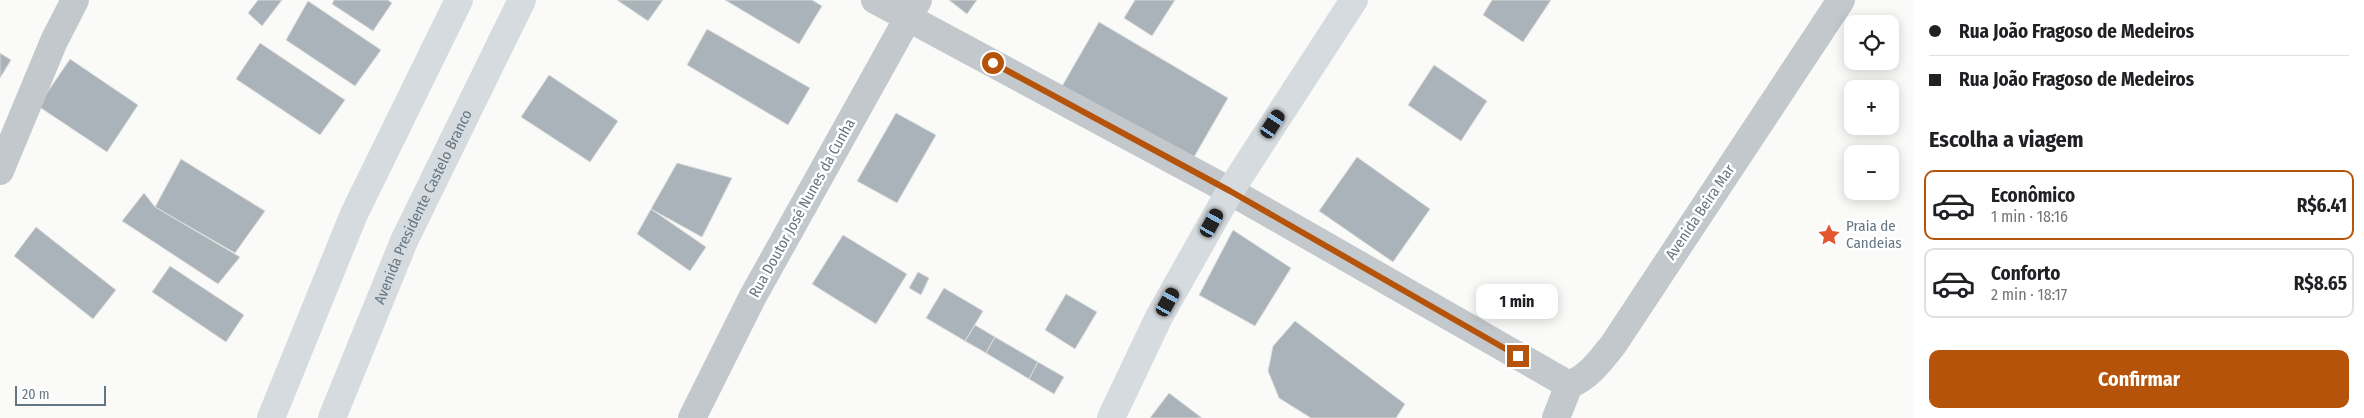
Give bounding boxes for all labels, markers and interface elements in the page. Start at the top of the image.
map controls [1844,15,1899,200]
button: locate [1844,15,1899,70]
text: Rua João Fragoso de Medeiros [1959,20,2194,43]
route start [982,52,1004,74]
text: Rua João Fragoso de Medeiros [1959,68,2194,91]
button: + [1844,80,1899,135]
street label: Avenida Presidente Castelo Branco [370,107,476,307]
car [1258,107,1287,141]
street label: Rua Doutor José Nunes da Cunha [745,116,859,300]
text: Escolha a viagem [1929,126,2084,153]
button: − [1844,145,1899,200]
street label: Avenida Beira Mar [1662,160,1739,263]
icon: car [1931,183,1976,228]
text: Econômico [1991,184,2075,207]
text: R$6.41 [2297,194,2347,217]
car [1198,206,1225,240]
text: 1 min · 18:16 [1991,207,2068,226]
place label: Praia de Candeias [1846,217,1902,252]
place icon: Praia de Candeias [1816,222,1842,248]
icon: car [1931,261,1976,306]
text: Conforto [1991,262,2060,285]
text: R$8.65 [2294,272,2347,295]
callout: 1 min [1477,284,1559,318]
car [1154,285,1181,319]
text: 2 min · 18:17 [1991,285,2067,304]
text: 1 min [1500,292,1534,311]
route end [1507,345,1529,367]
button: Confirmar [1929,350,2349,408]
scale bar [15,383,106,406]
text: 20 m [22,386,50,403]

